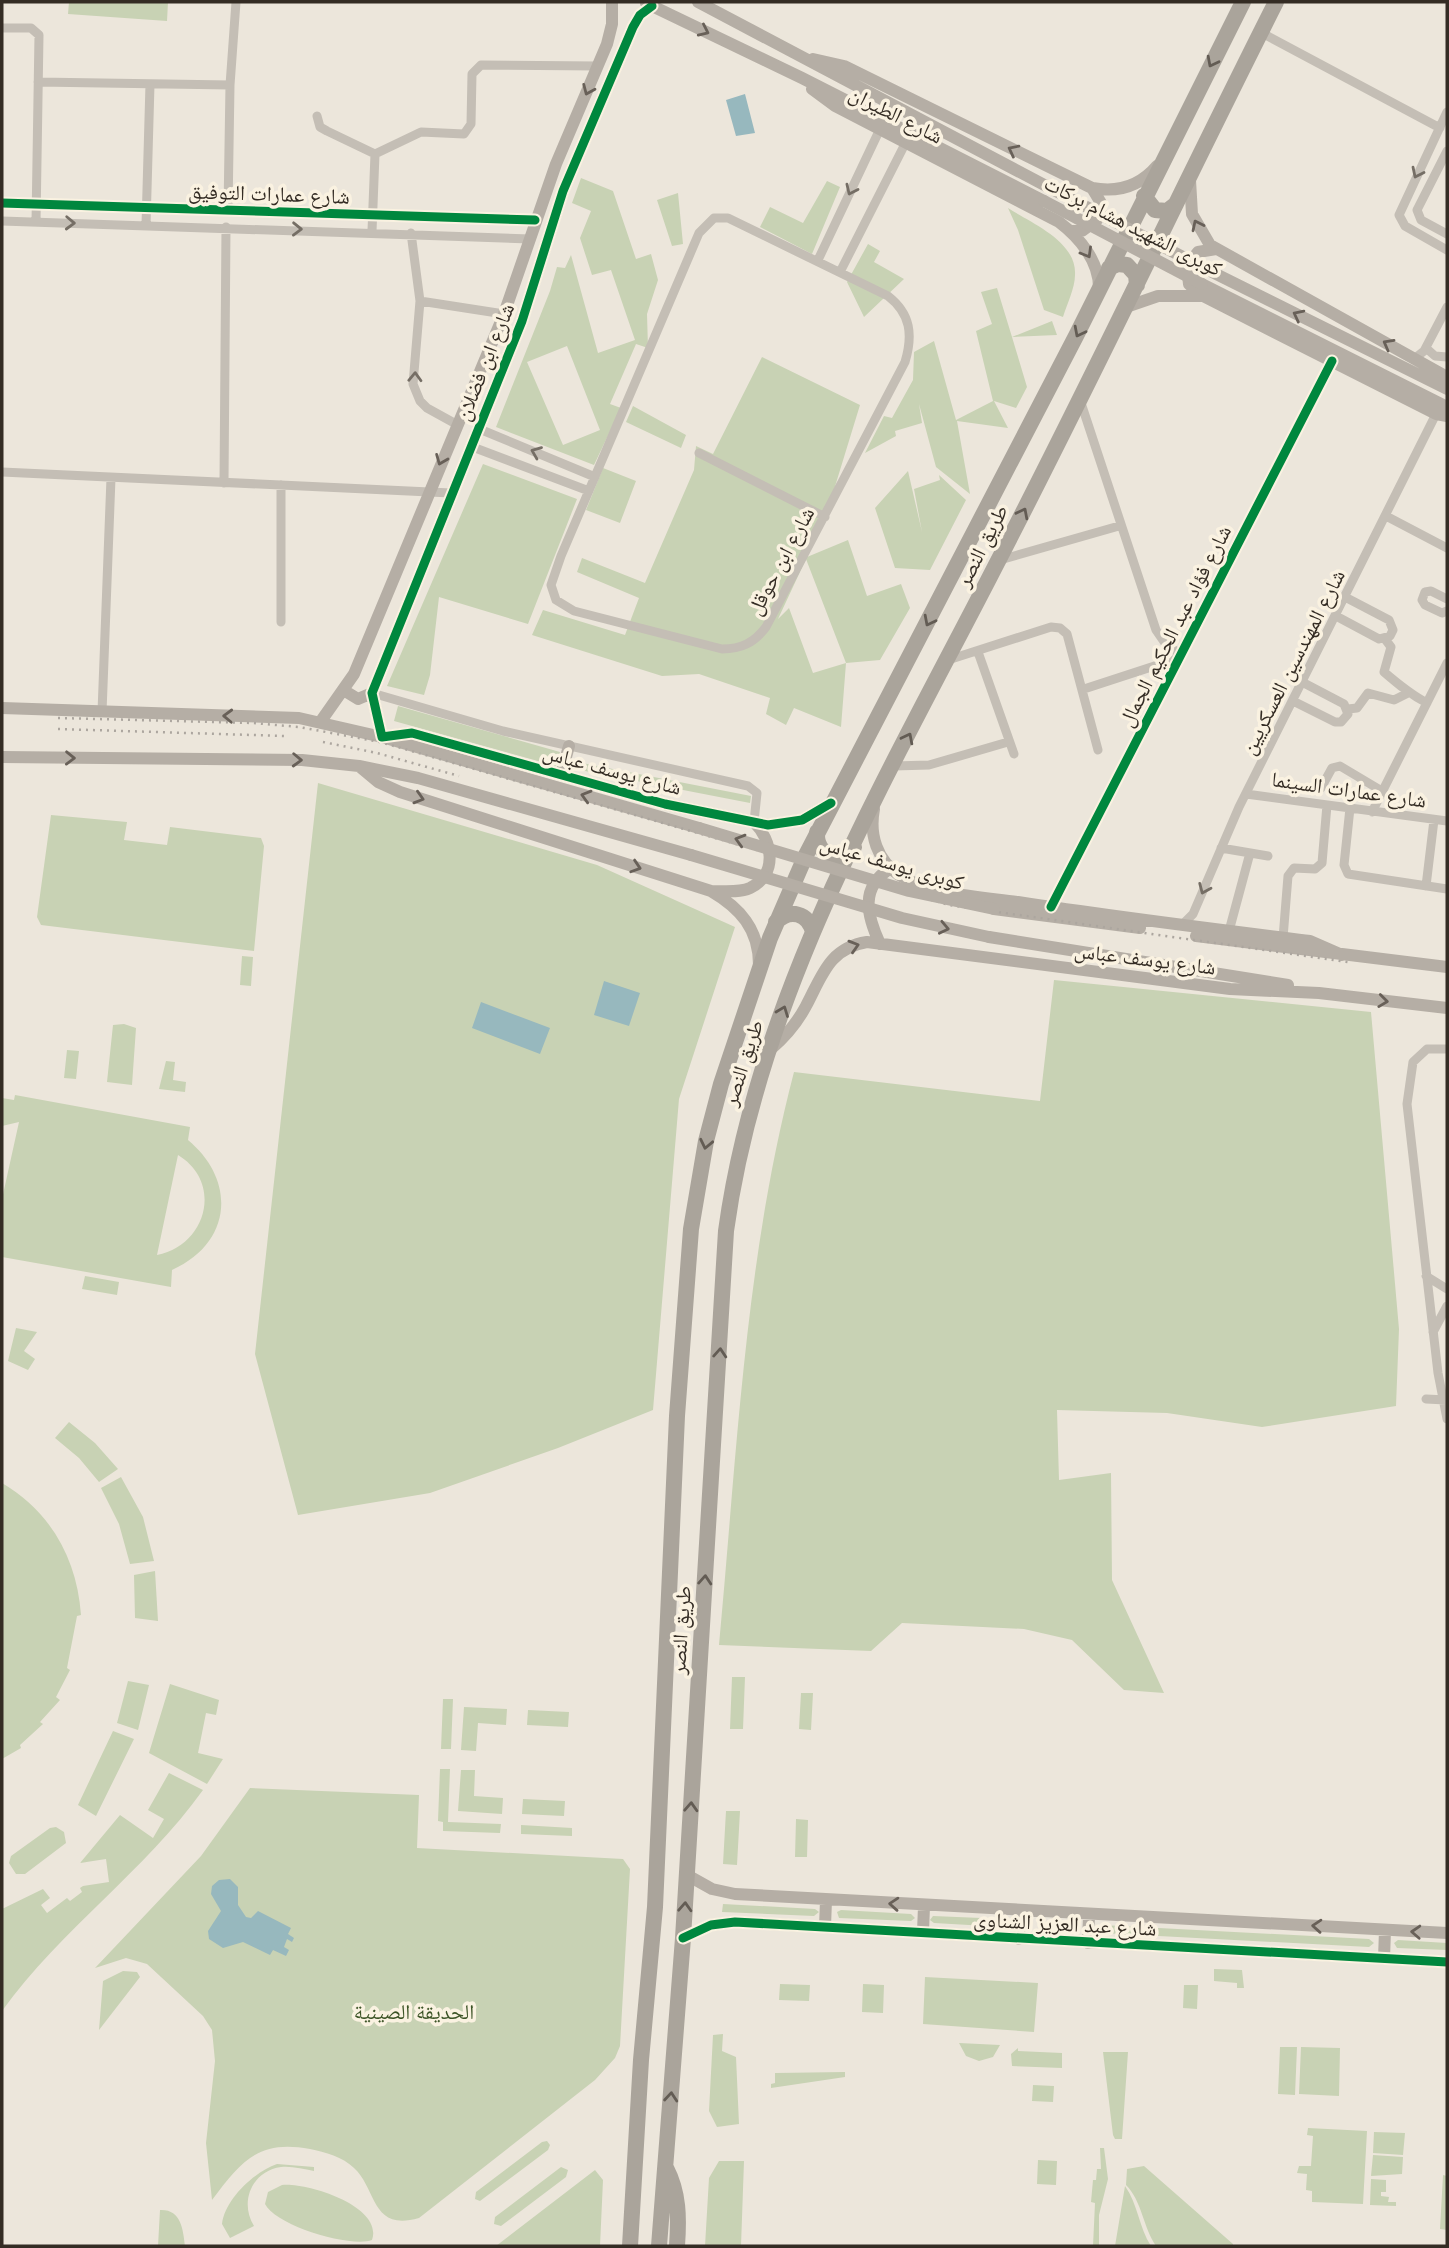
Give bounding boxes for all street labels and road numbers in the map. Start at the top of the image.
street label: شارع الطيران [844,79,948,151]
street label: كوبرى الشهيد هشام بركات [1039,169,1227,283]
street label: شارع عمارات التوفيق [188,177,350,211]
street label: شارع ابن فضلان [449,299,521,425]
street label: طريق النصر [949,500,1015,593]
street label: شارع ابن حوقل [741,502,821,620]
street label: شارع فؤاد عبد الحكيم الجمال [1112,520,1238,732]
street label: شارع المهندسين العسكريين [1234,565,1352,759]
street label: شارع يوسف عباس [540,738,684,802]
street label: شارع عمارات السينما [1270,765,1428,815]
street label: كوبرى يوسف عباس [817,829,967,897]
street label: شارع يوسف عباس [1073,936,1217,982]
street label: طريق النصر [716,1016,770,1111]
street label: طريق النصر [664,1585,698,1676]
street label: شارع عبد العزيز الشناوى [973,1905,1157,1943]

